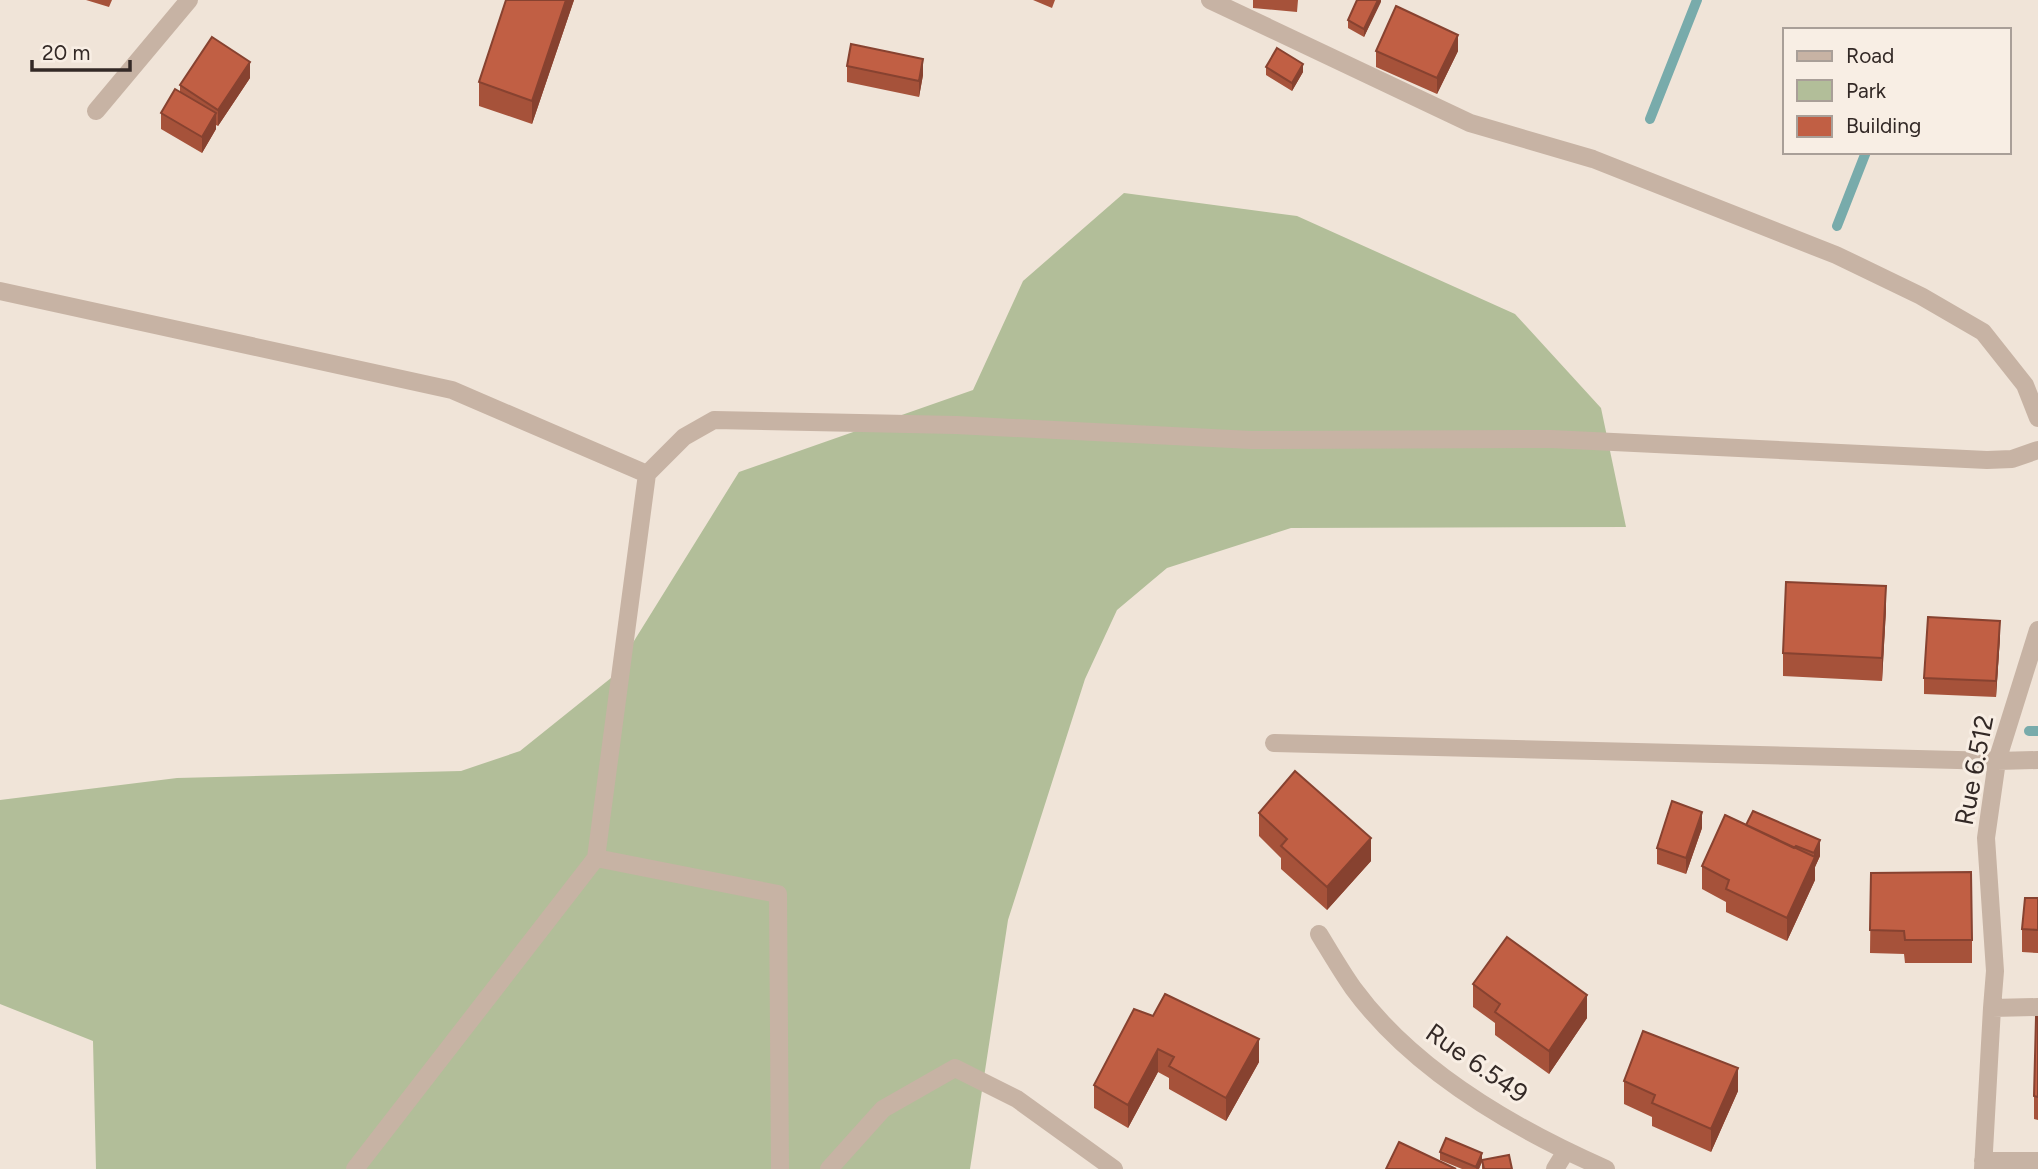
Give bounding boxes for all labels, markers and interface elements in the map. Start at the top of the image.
scale bar [32,28,130,72]
legend [1783,28,2010,154]
text: 20 m [42,40,90,65]
text: Road [1846,43,1894,68]
text: Park [1846,78,1887,103]
text: Building [1846,113,1921,138]
street label: Rue 6.512 [1948,712,2000,828]
street label: Rue 6.549 [1420,1016,1534,1110]

